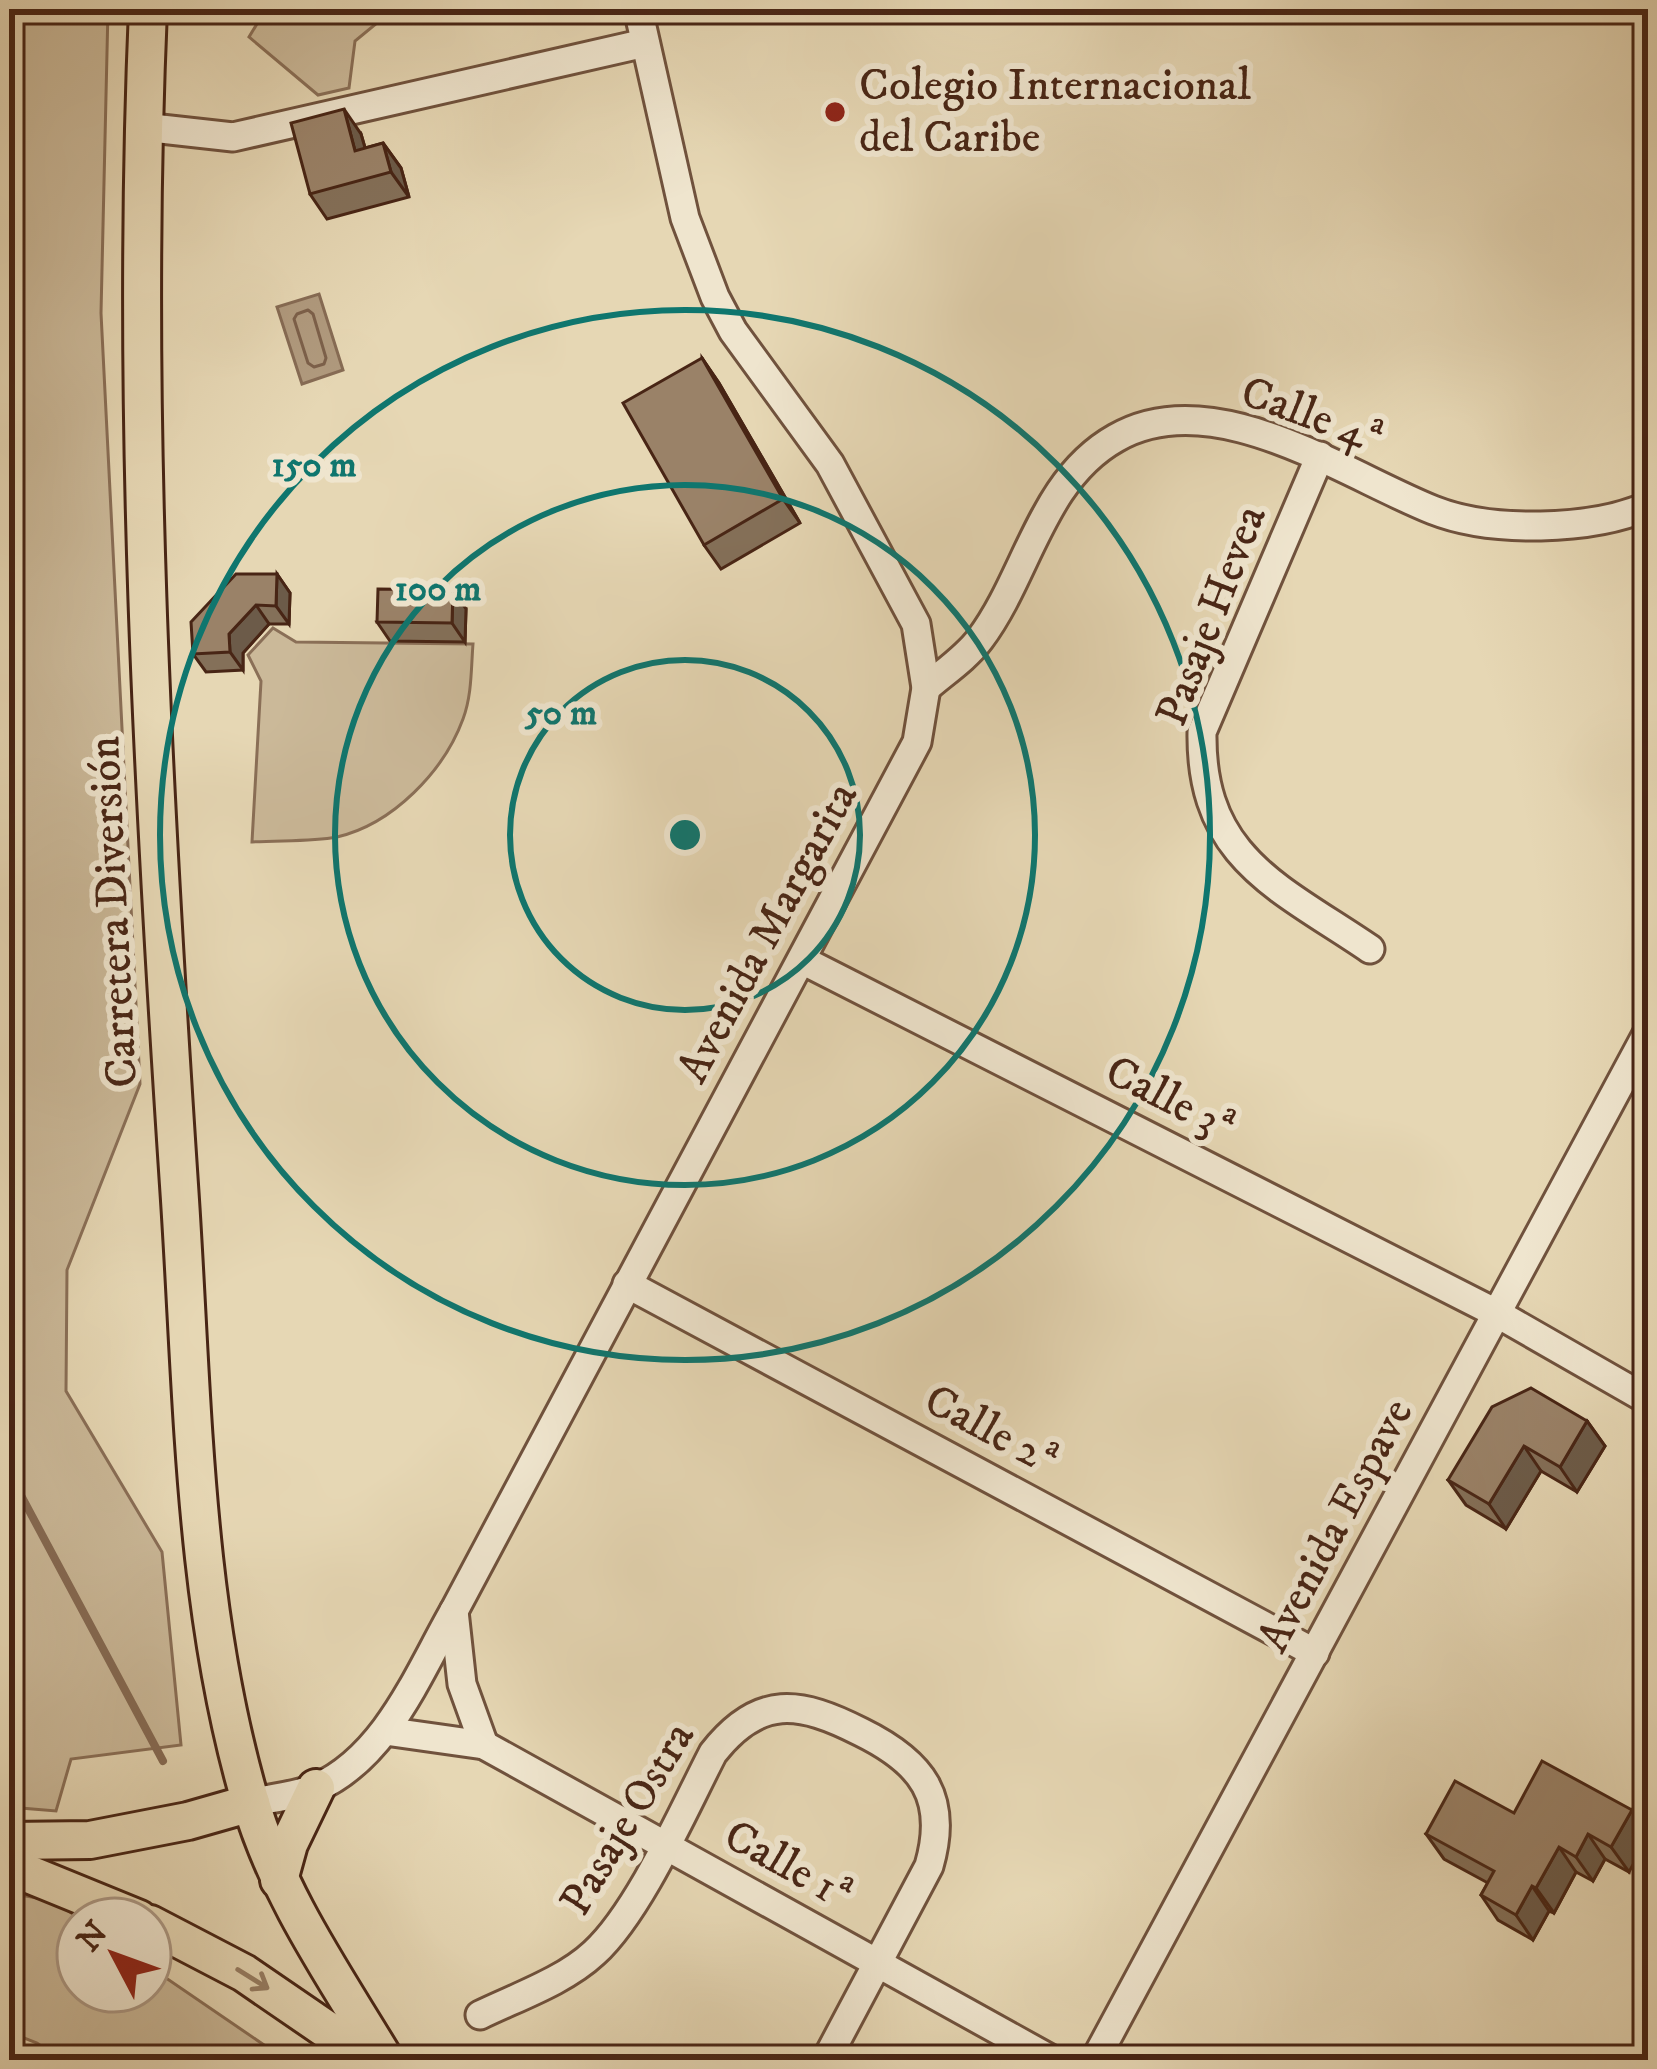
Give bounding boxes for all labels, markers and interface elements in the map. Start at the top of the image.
place label: Colegio Internacional del Caribe [859,58,1251,166]
marker: Colegio Internacional del Caribe [822,99,848,125]
street label: Calle 4ª [1233,364,1391,468]
text: 150 m [271,443,357,488]
street label: Pasaje Hevea [1144,498,1280,734]
text: 100 m [395,567,481,612]
text: 50 m [524,691,597,736]
street label: Carretera Diversión [77,735,151,1089]
street label: Avenida Margarita [665,773,871,1093]
centre of rings [664,814,706,856]
street label: Calle 3ª [1096,1044,1244,1156]
street label: Calle 2ª [914,1373,1068,1489]
street label: Avenida Espave [1246,1390,1426,1662]
street label: Pasaje Ostra [548,1712,708,1926]
street label: Calle 1ª [714,1808,862,1924]
north arrow [54,1895,174,2015]
text: N [69,1913,118,1961]
one-way arrow [235,1967,269,1992]

